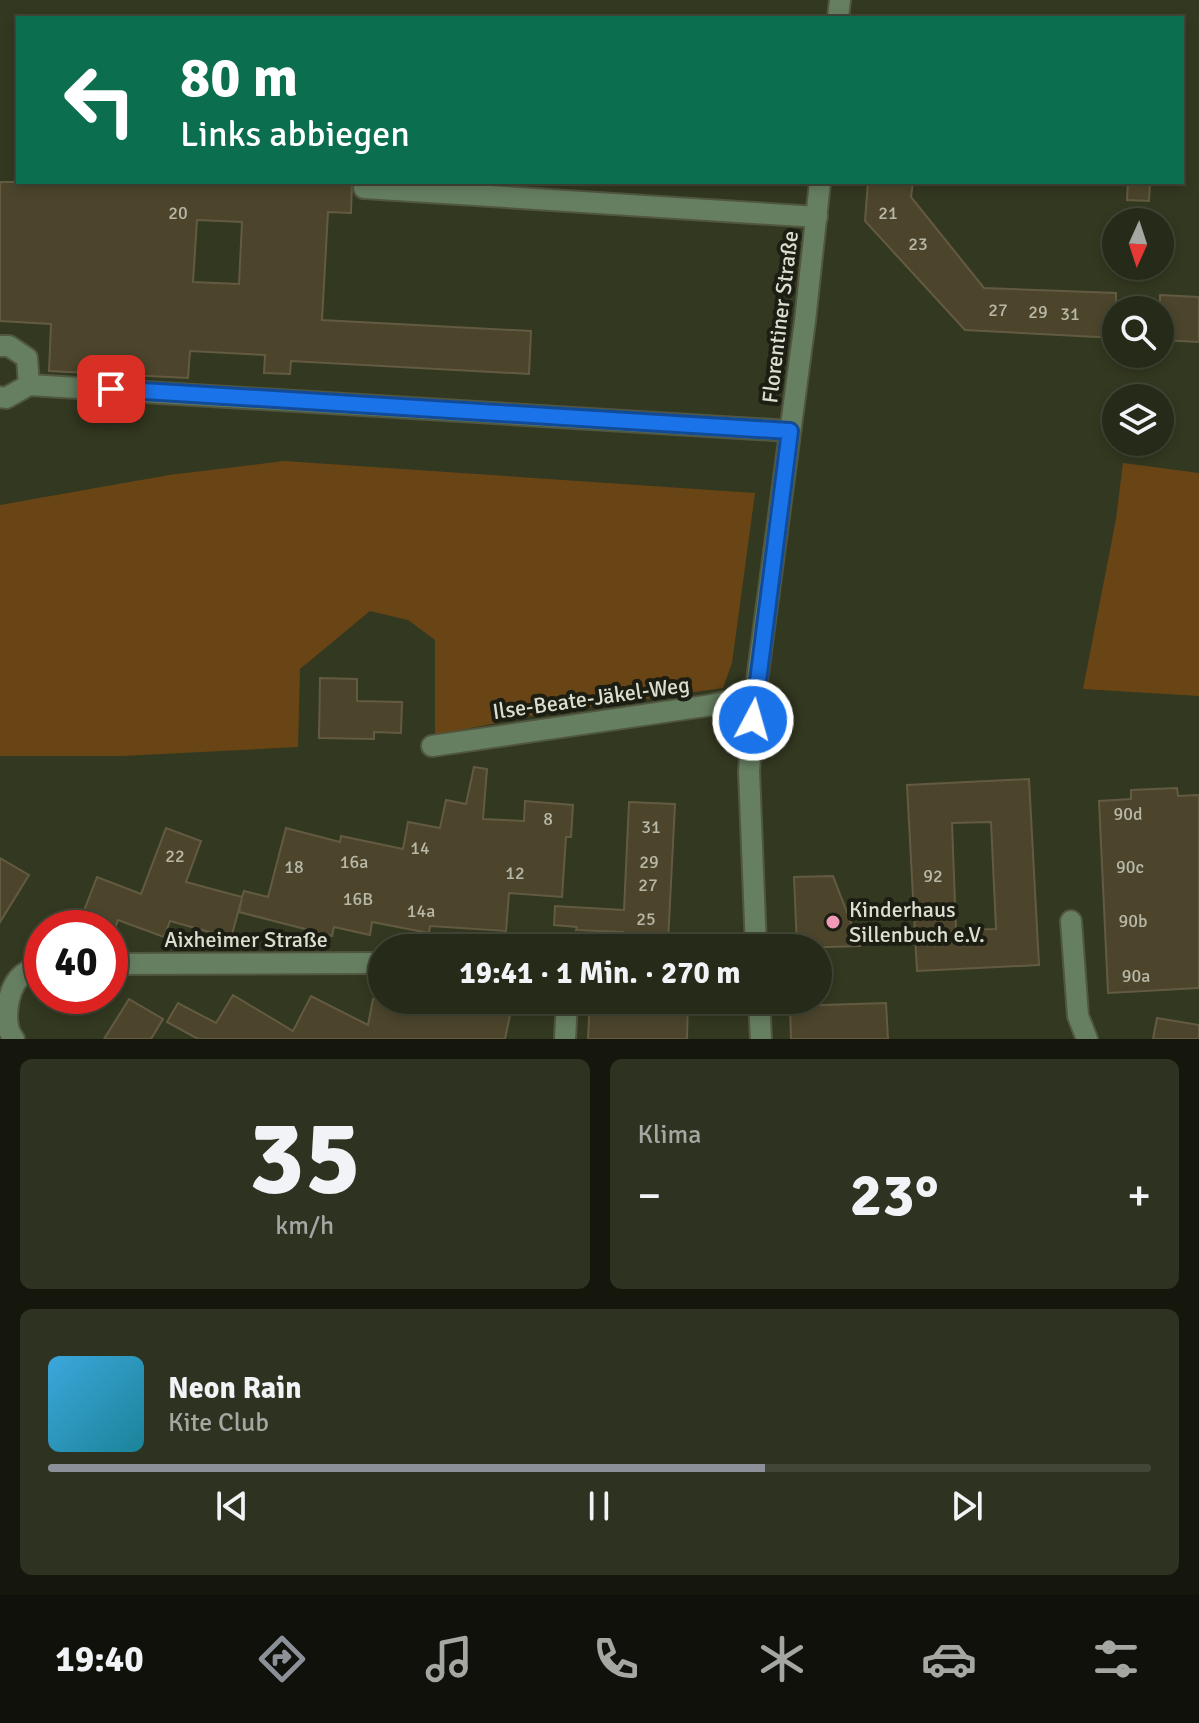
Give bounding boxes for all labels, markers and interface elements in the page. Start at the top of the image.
text: 80 m [180,43,298,112]
icon: left [48,48,152,152]
text: Links abbiegen [180,112,410,157]
house number: 20 [168,202,188,224]
house number: 21 [878,202,898,224]
north arrow [1102,208,1174,280]
map controls [1102,208,1174,456]
street label: Florentiner Straße [756,229,804,405]
house number: 23 [908,233,928,255]
button: search [1102,296,1174,368]
house number: 27 [988,299,1008,321]
house number: 29 [1028,301,1048,323]
house number: 31 [1060,303,1080,325]
pin [77,355,145,423]
icon: arrive [89,367,133,411]
button: layers [1102,384,1174,456]
street label: Ilse-Beate-Jäkel-Weg [491,671,691,725]
position arrow [711,678,795,762]
house number: 90d [1114,803,1142,825]
house number: 8 [543,808,553,830]
house number: 31 [641,816,661,838]
house number: 14 [410,837,430,859]
house number: 22 [165,845,185,867]
house number: 16a [340,851,368,873]
house number: 29 [639,851,659,873]
house number: 18 [284,856,304,878]
house number: 90c [1116,856,1144,878]
house number: 12 [505,862,525,884]
house number: 92 [923,865,943,887]
house number: 27 [638,874,658,896]
house number: 16B [343,888,373,910]
place label: Kinderhaus Sillenbuch e.V. [849,896,985,948]
house number: 14a [407,900,435,922]
house number: 25 [636,908,656,930]
speed limit sign: 40 [24,910,128,1014]
house number: 90b [1119,910,1147,932]
marker: Kinderhaus Sillenbuch e.V. [824,913,842,931]
street label: Aixheimer Straße [164,926,328,953]
text: 19:41 · 1 Min. · 270 m [459,955,741,992]
house number: 90a [1122,965,1150,987]
text: 35 [249,1094,361,1222]
text: Klima [638,1119,701,1151]
text: 23° [850,1159,939,1233]
text: − [638,1169,661,1223]
text: + [1127,1169,1151,1223]
text: km/h [275,1210,334,1242]
text: Neon Rain [168,1370,302,1407]
text: Kite Club [168,1407,269,1439]
icon: previous [210,1484,254,1528]
icon: pause [577,1484,621,1528]
icon: next [945,1484,989,1528]
icon: directions [254,1631,310,1687]
icon: music [421,1631,477,1687]
icon: phone [588,1631,644,1687]
icon: climate [754,1631,810,1687]
icon: car [921,1631,977,1687]
icon: filters [1088,1631,1144,1687]
text: 19:40 [55,1637,144,1682]

